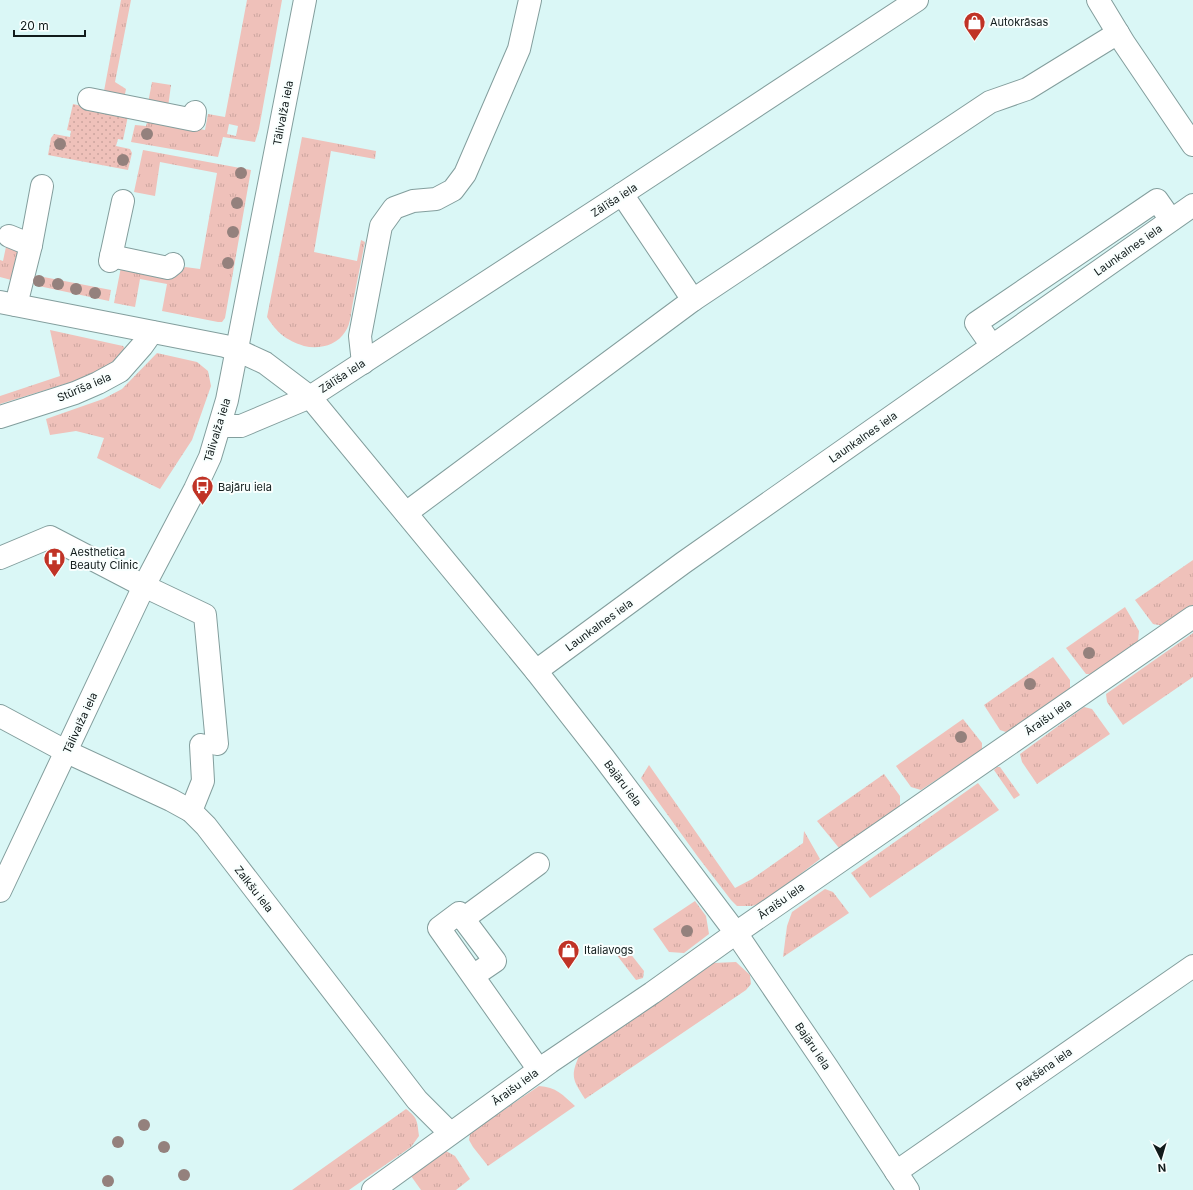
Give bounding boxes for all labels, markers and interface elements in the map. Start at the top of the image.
shop icon: Autokrāsas [961,9,987,42]
scale bar [14,12,85,38]
place label: Autokrāsas [990,15,1049,29]
text: 20 m [20,18,49,33]
street label: Tālivalža iela [270,79,296,147]
street label: Zālīša iela [588,180,640,220]
street label: Launkalnes iela [1091,221,1165,279]
street label: Zālīša iela [316,356,368,396]
street label: Stūrīša iela [55,369,113,405]
street label: Tālivalža iela [201,396,233,464]
street label: Launkalnes iela [826,408,900,466]
bus stop icon: Bajāru iela [190,474,216,507]
place label: Bajāru iela [218,480,272,494]
hospital icon: Aesthetica Beauty Clinic [41,545,67,578]
place label: Aesthetica Beauty Clinic [70,545,138,572]
street label: Launkalnes iela [563,596,635,654]
street label: Tālivalža iela [60,690,100,756]
street label: Āraišu iela [1022,696,1074,738]
street label: Bajāru iela [601,757,645,809]
street label: Zalkšu iela [232,863,276,915]
street label: Āraišu iela [755,880,807,922]
shop icon: Italiavogs [555,937,581,970]
place label: Italiavogs [584,943,634,957]
street label: Bajāru iela [792,1020,834,1072]
street label: Pēkšēna iela [1013,1045,1075,1093]
street label: Āraišu iela [489,1065,541,1109]
north arrow [1141,1138,1181,1178]
text: N [1157,1161,1167,1175]

